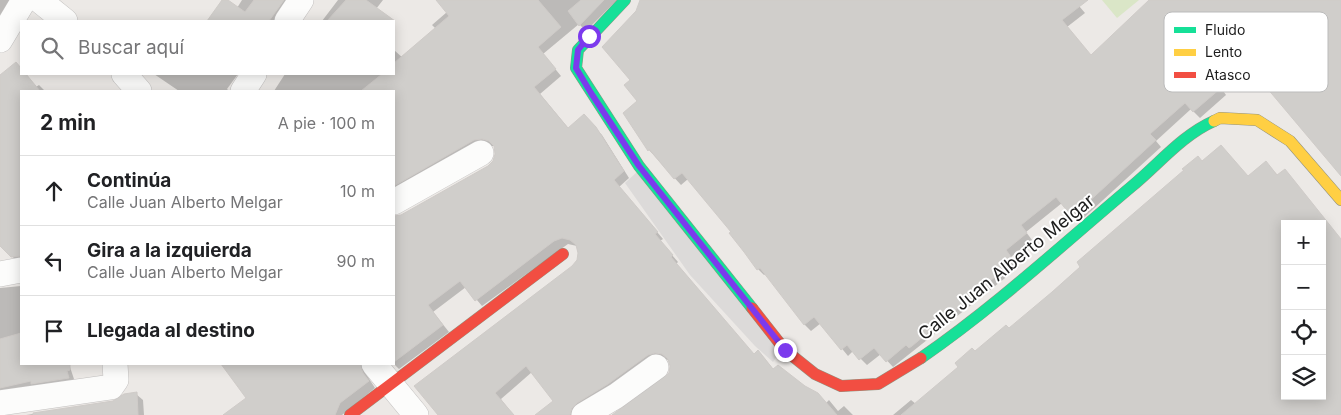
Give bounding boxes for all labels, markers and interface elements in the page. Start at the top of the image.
legend [1164,12,1328,92]
search box [20,20,395,75]
text: Fluido [1205,21,1245,38]
route start [578,25,601,48]
icon: search [38,34,66,62]
text: Buscar aquí [78,36,184,59]
text: Lento [1205,43,1242,60]
text: Atasco [1205,66,1251,83]
text: 2 min [40,110,96,135]
text: A pie · 100 m [278,113,375,133]
text: Continúa [87,169,171,192]
icon: ahead [40,177,68,205]
text: 10 m [340,181,375,201]
street label: Calle Juan Alberto Melgar [914,189,1098,344]
text: Calle Juan Alberto Melgar [87,192,283,212]
map controls [1281,220,1326,400]
button: + [1281,220,1326,265]
text: Gira a la izquierda [87,239,252,262]
icon: left [40,247,68,275]
text: 90 m [336,251,375,271]
text: Calle Juan Alberto Melgar [87,262,283,282]
button: − [1281,265,1326,310]
button: locate [1281,310,1326,355]
icon: arrive [40,317,68,345]
text: Llegada al destino [87,319,255,342]
route end [774,339,797,362]
button: layers [1281,355,1326,400]

